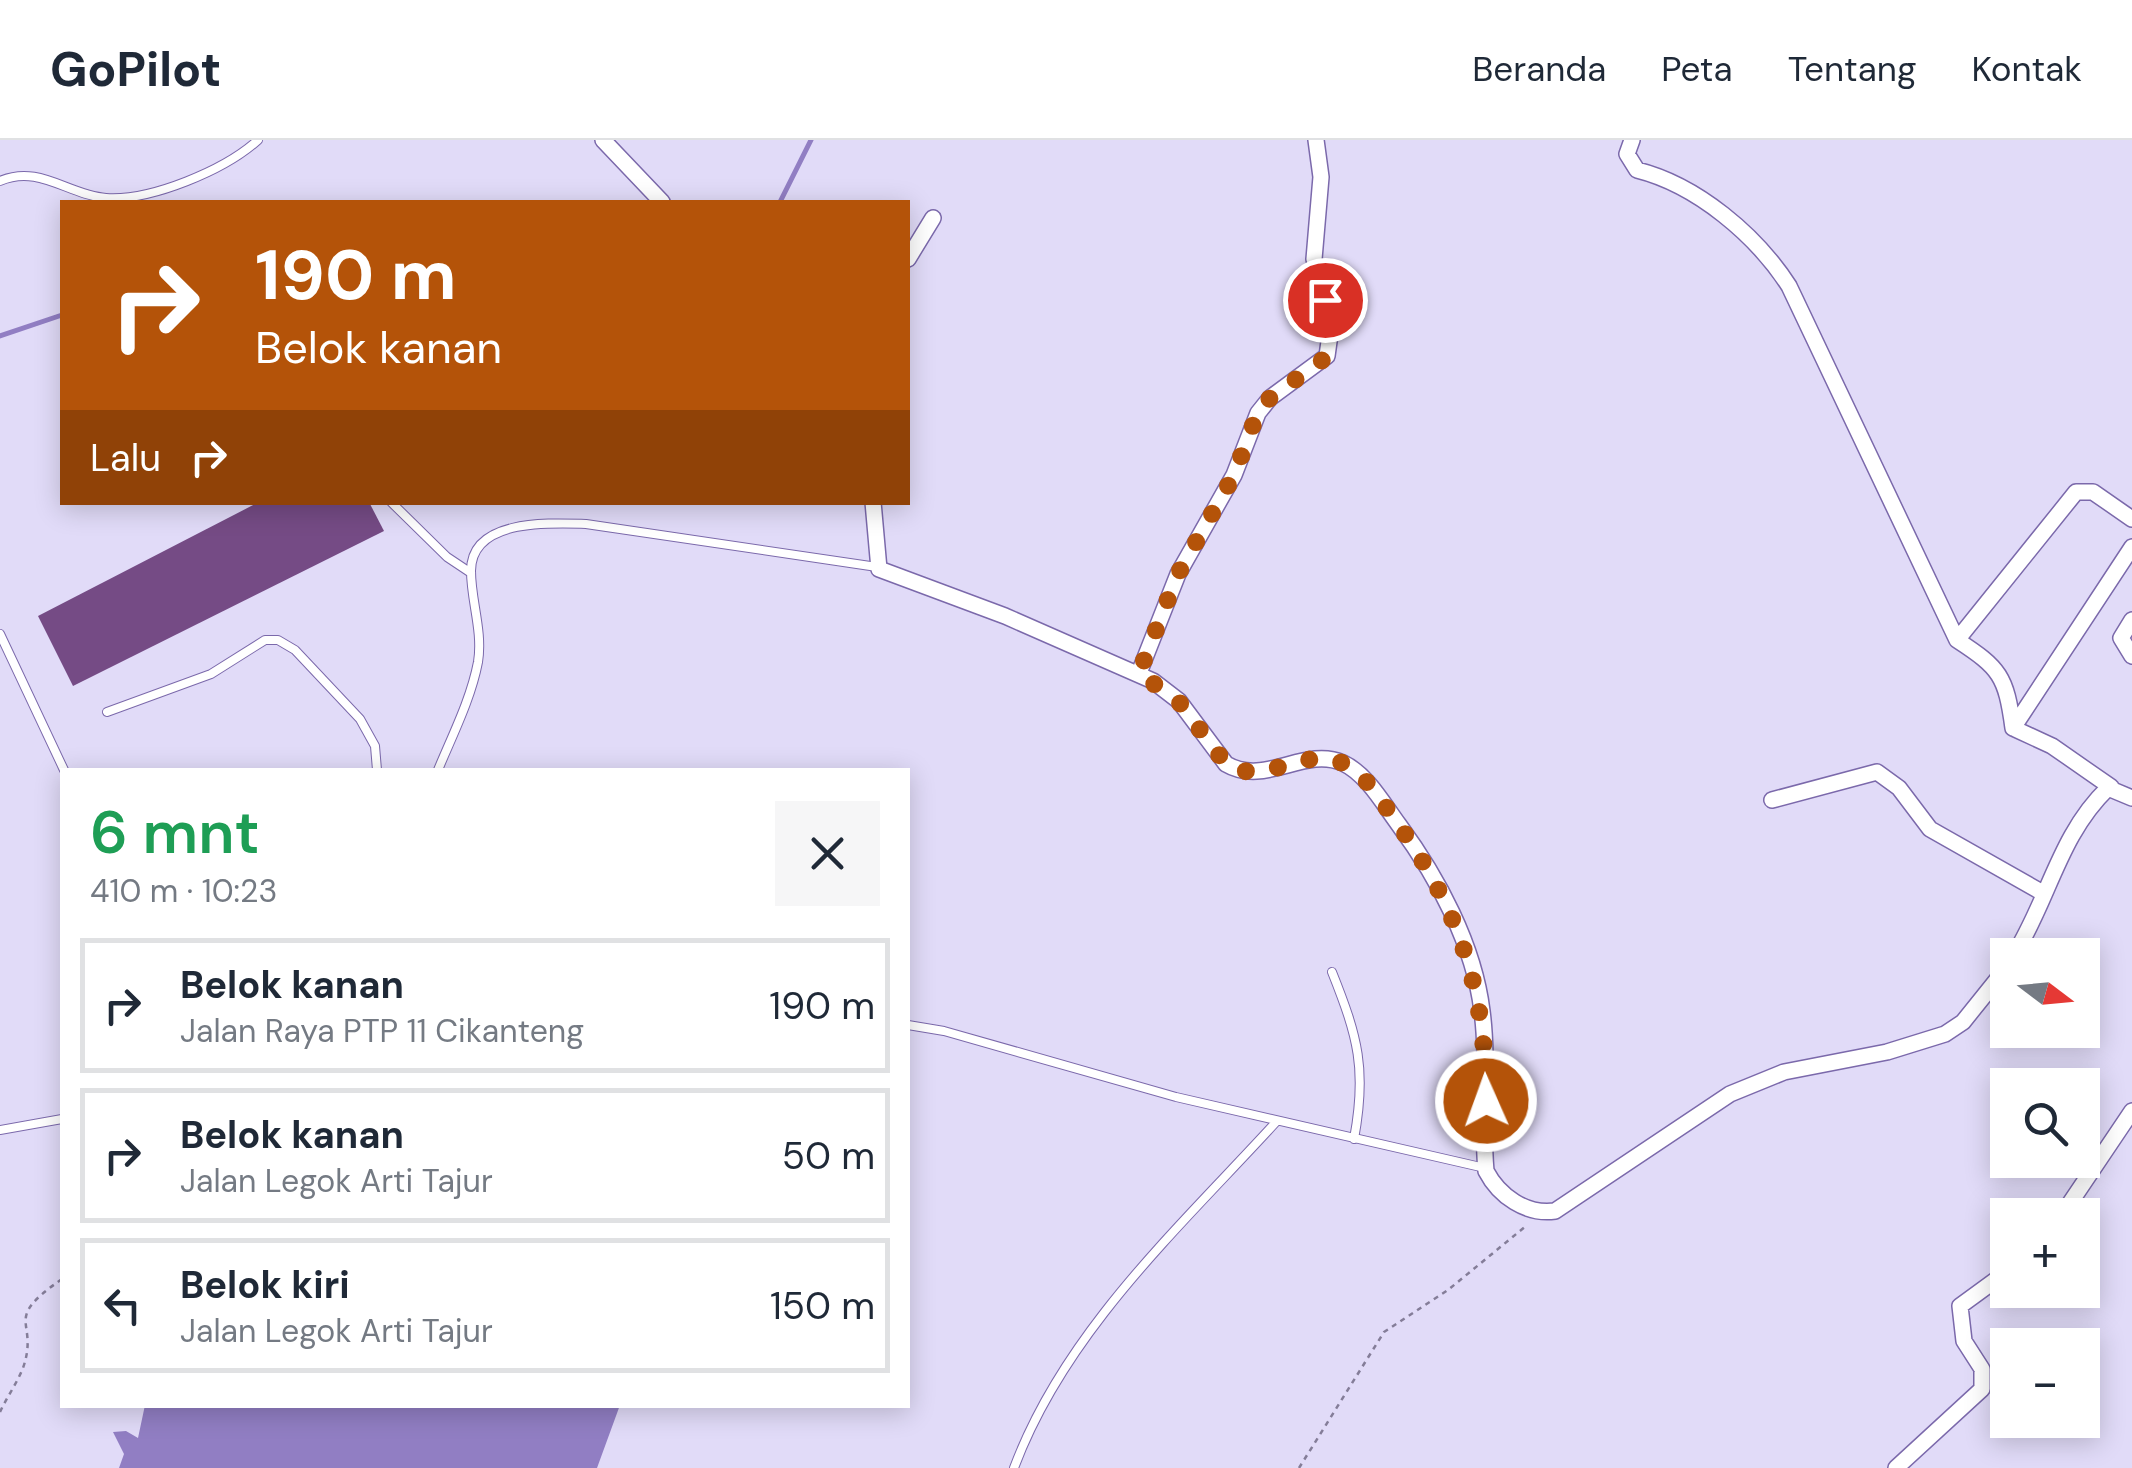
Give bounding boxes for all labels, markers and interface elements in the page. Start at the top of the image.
text: GoPilot [50,38,221,101]
text: Beranda [1472,46,1606,92]
text: Peta [1661,46,1733,92]
text: Tentang [1788,46,1916,92]
text: Kontak [1971,46,2082,92]
text: 190 m [255,230,457,321]
icon: right [90,240,220,370]
pin [1283,258,1368,343]
icon: arrive [1298,273,1353,328]
text: Belok kanan [255,318,502,377]
icon: right [181,430,236,485]
text: Lalu [90,433,161,483]
text: 6 mnt [90,793,260,872]
button: close [775,801,880,906]
text: 410 m · 10:23 [90,870,277,912]
north arrow [1990,938,2100,1048]
map controls [1990,938,2100,1438]
text: Belok kanan [180,960,404,1010]
icon: right [95,978,150,1033]
text: 190 m [769,981,875,1031]
text: Jalan Raya PTP 11 Cikanteng [180,1010,584,1052]
position arrow [1434,1049,1538,1153]
button: search [1990,1068,2100,1178]
text: Belok kanan [180,1110,404,1160]
icon: right [95,1128,150,1183]
text: 50 m [782,1131,875,1181]
text: Jalan Legok Arti Tajur [180,1160,493,1202]
button: + [1990,1198,2100,1308]
text: Belok kiri [180,1260,350,1310]
icon: left [95,1278,150,1333]
text: 150 m [770,1281,875,1331]
text: Jalan Legok Arti Tajur [180,1310,493,1352]
button: − [1990,1328,2100,1438]

